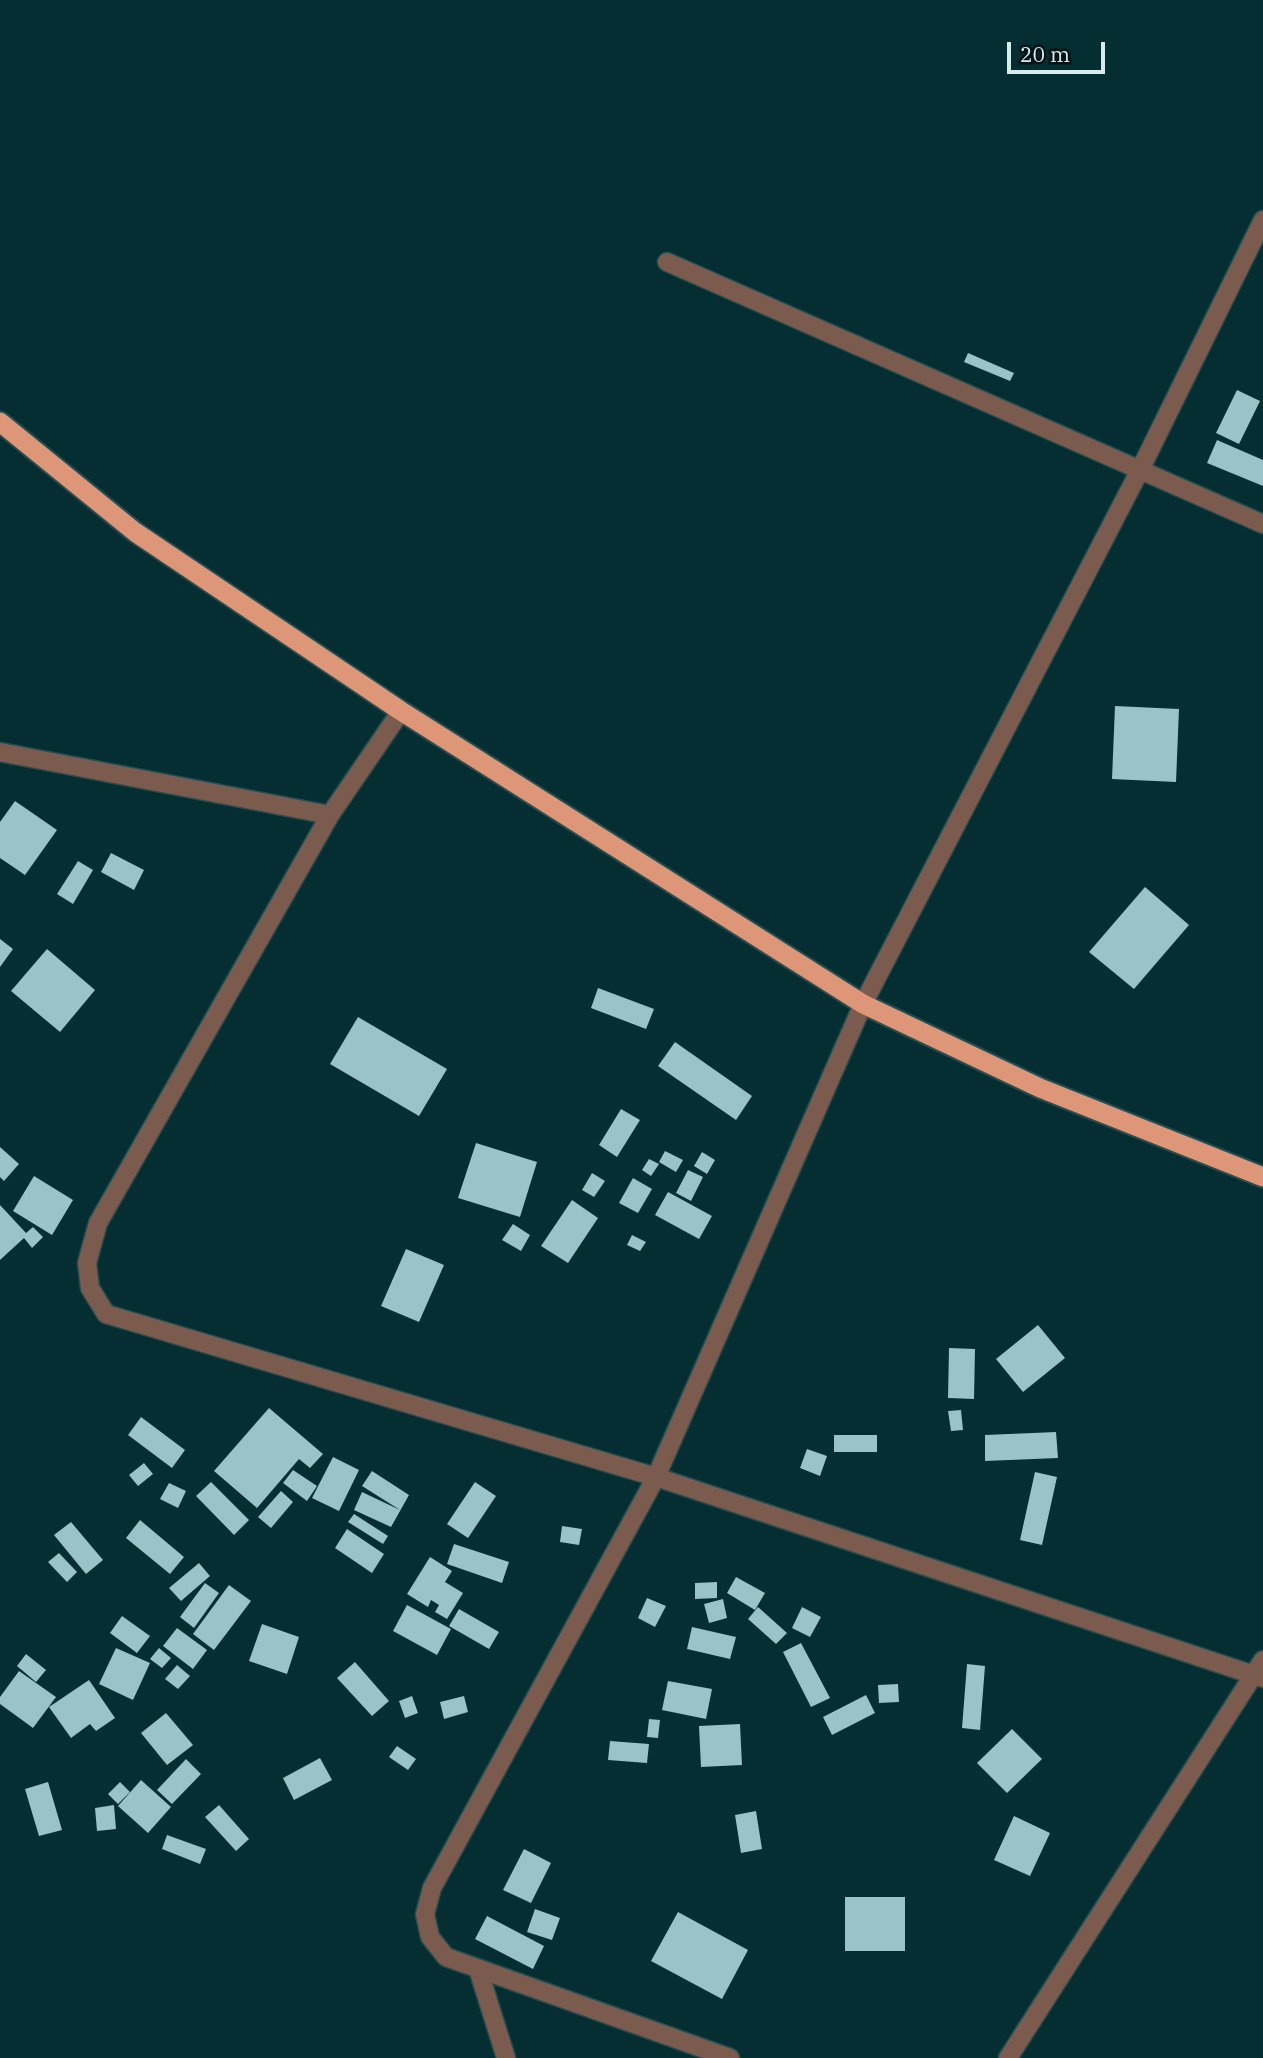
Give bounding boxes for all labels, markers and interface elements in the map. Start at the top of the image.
scale bar [1011,28,1109,72]
text: 20 m [1020,40,1070,68]

